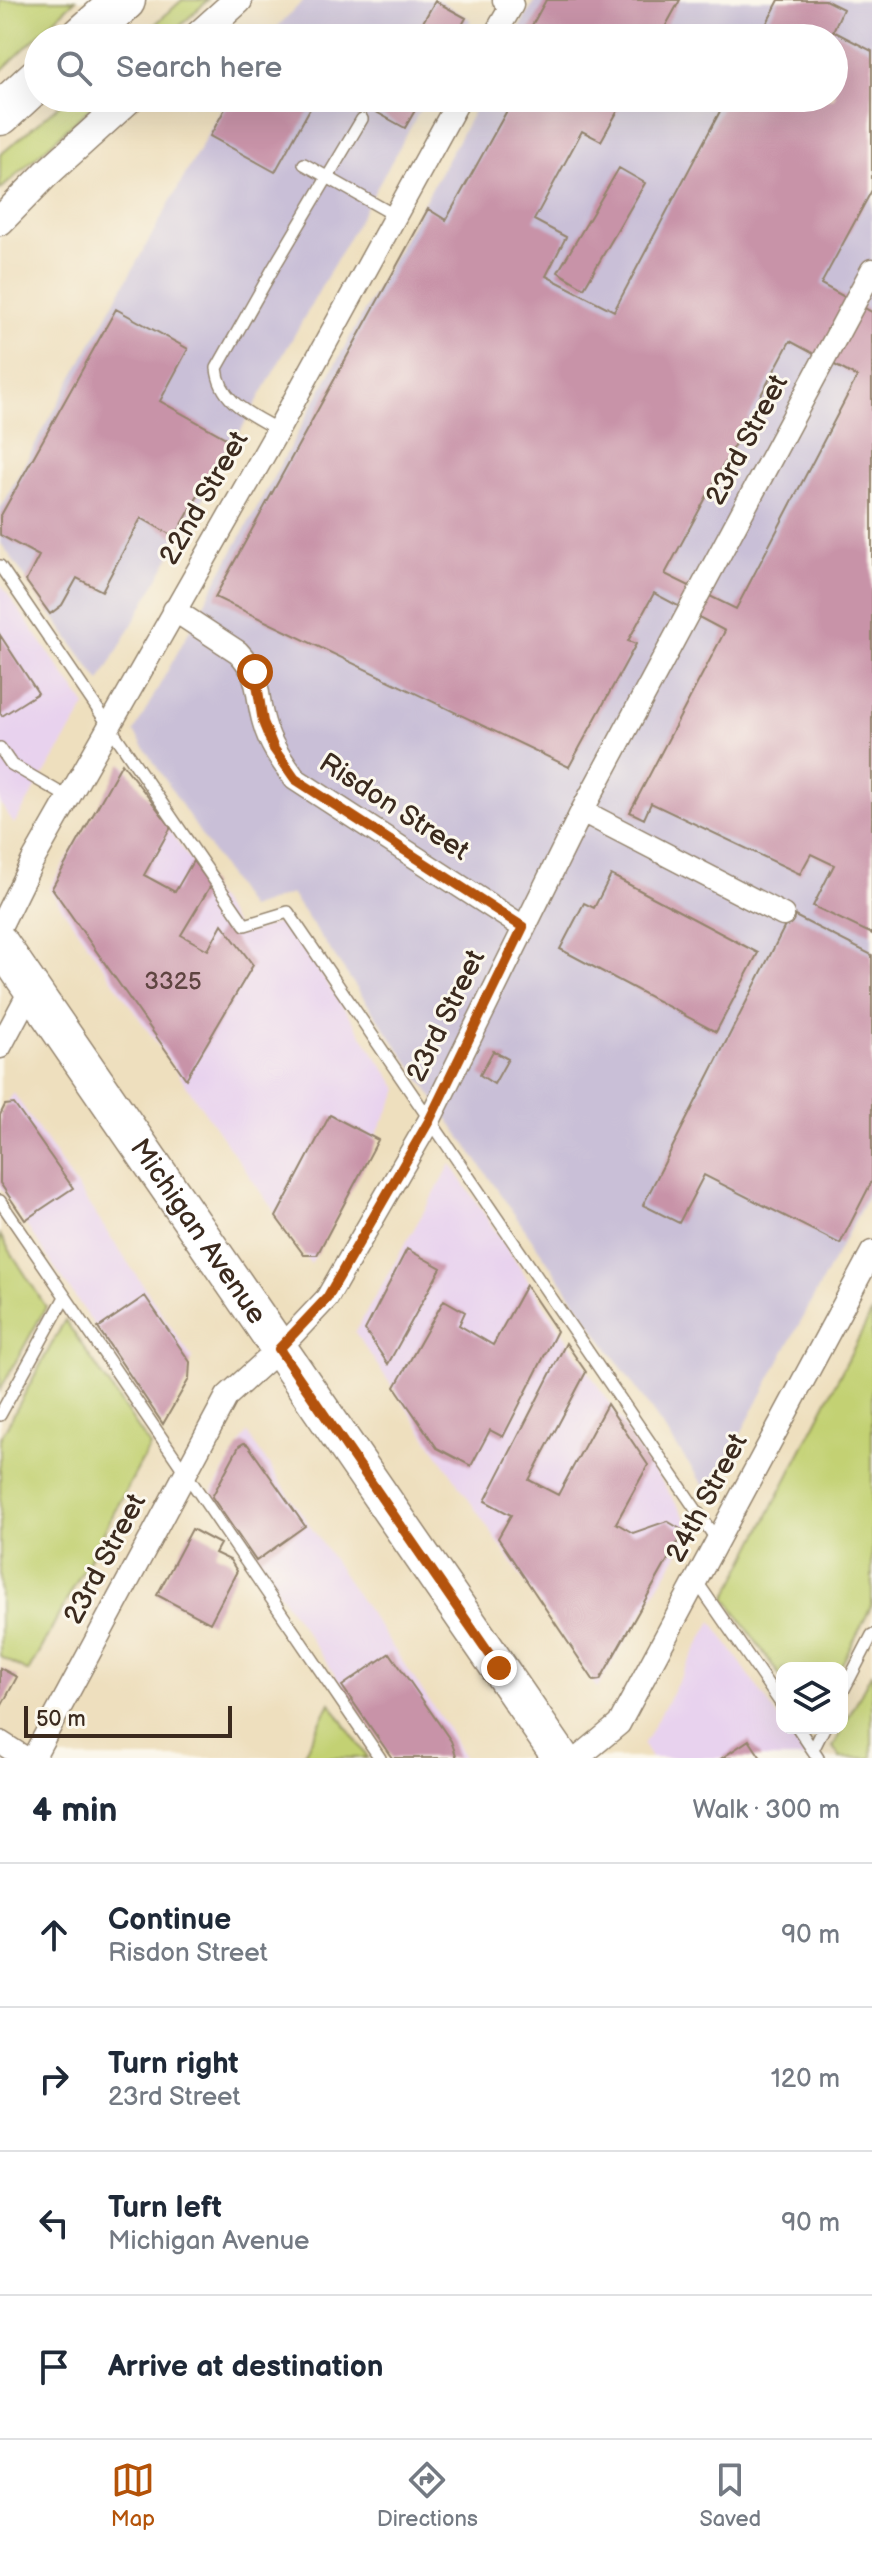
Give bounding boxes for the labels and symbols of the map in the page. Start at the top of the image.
street label: 23rd Street [699,369,795,511]
street label: 22nd Street [153,425,256,571]
route start [237,654,273,690]
street label: Risdon Street [313,746,475,868]
street label: 23rd Street [400,944,492,1087]
house number: 3325 [144,967,202,996]
street label: Michigan Avenue [123,1133,274,1330]
street label: 24th Street [659,1428,755,1568]
street label: 23rd Street [57,1488,153,1630]
route end [481,1650,517,1686]
scale bar [24,1702,232,1738]

